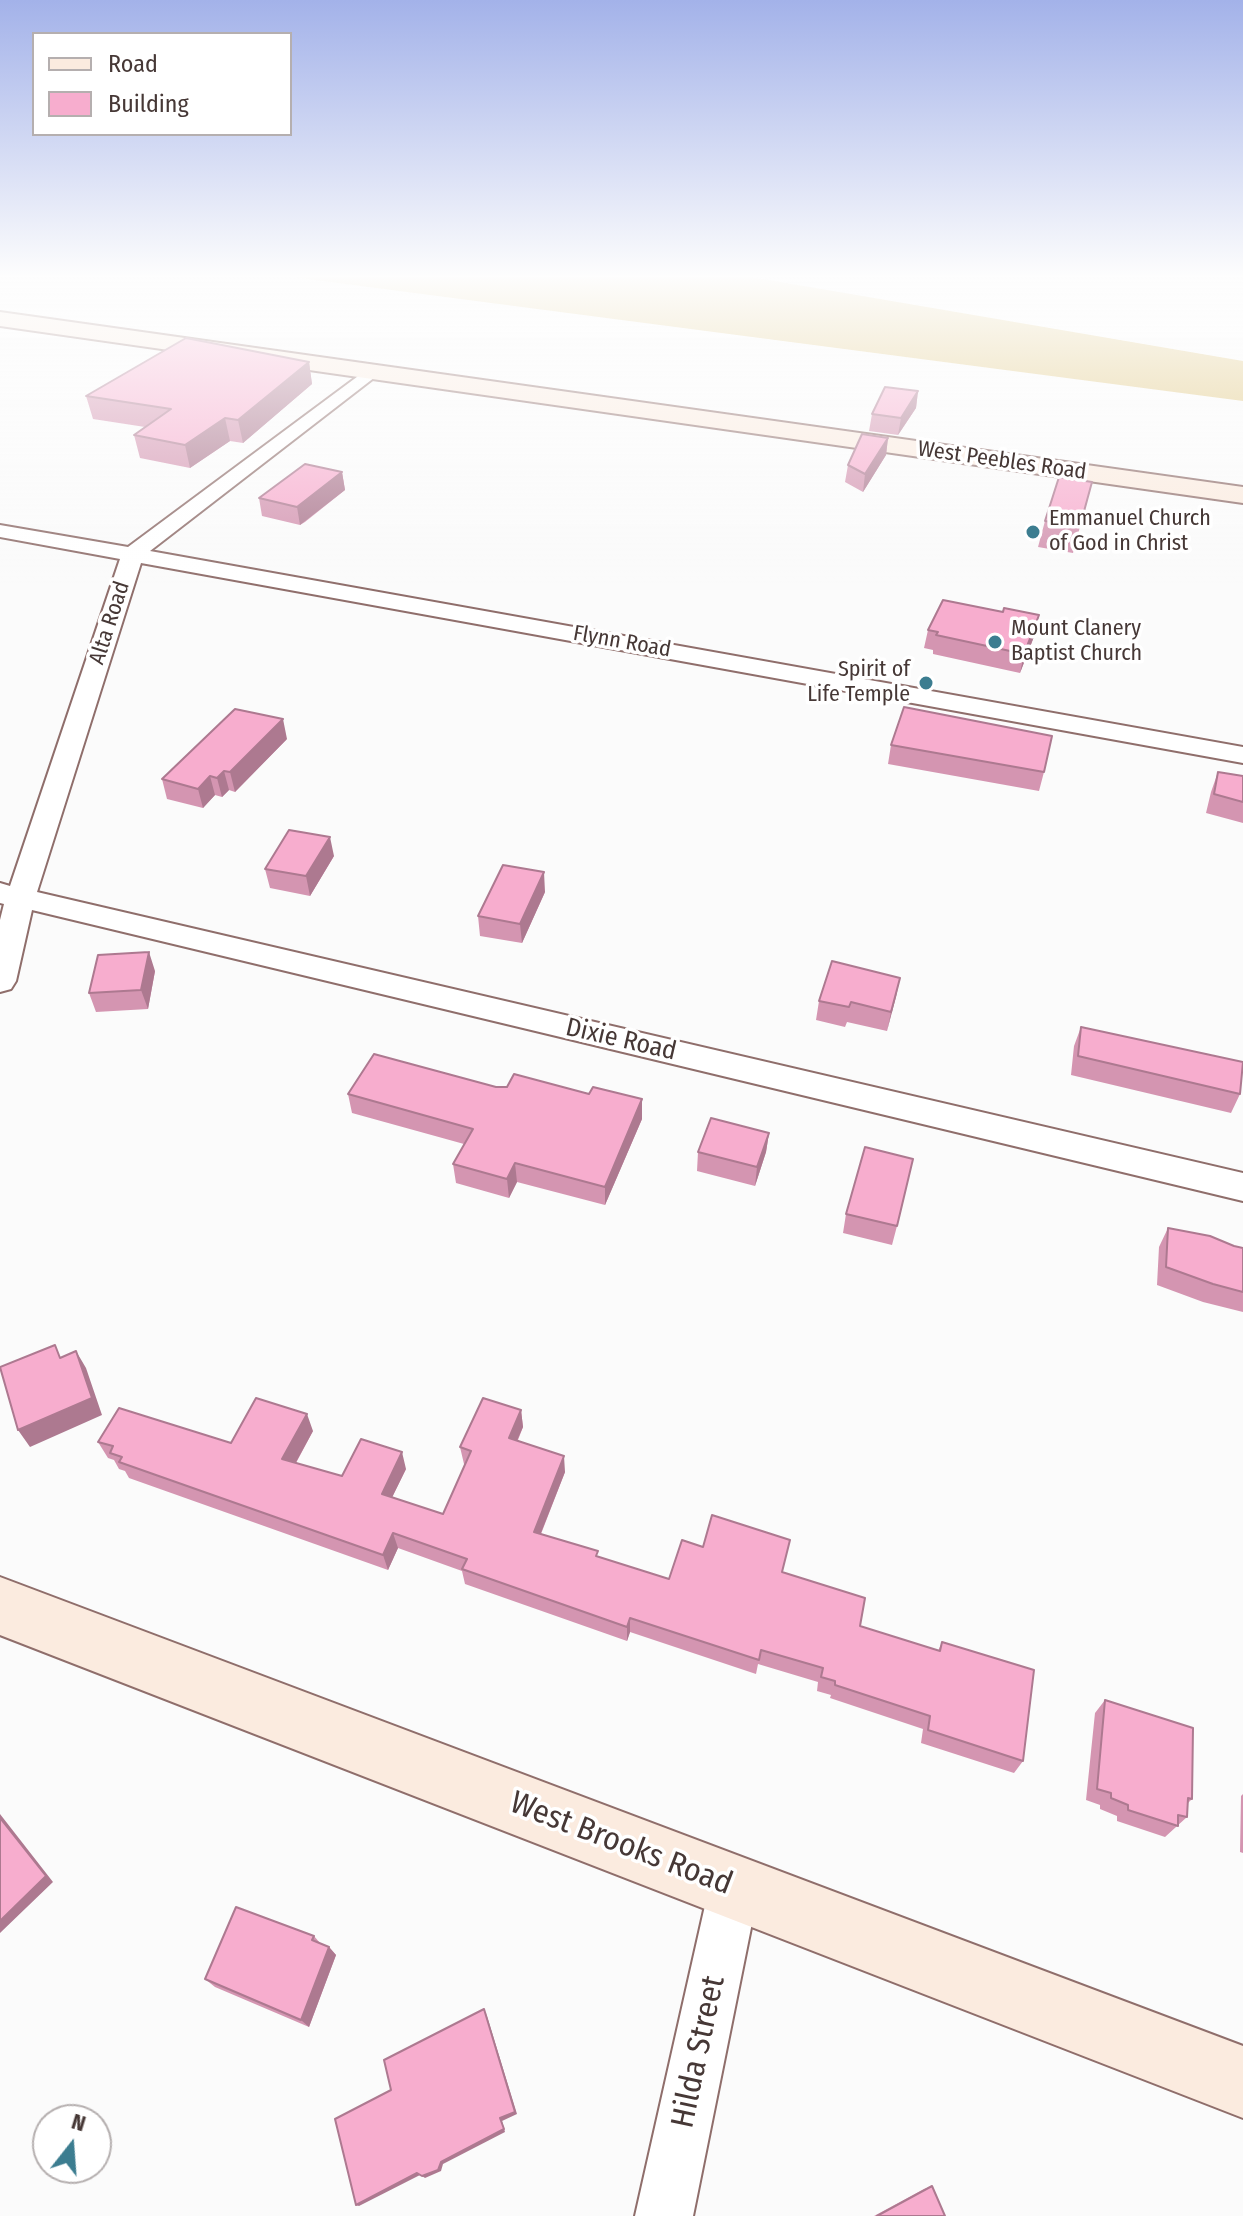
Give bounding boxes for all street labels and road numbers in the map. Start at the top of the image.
street label: West Peebles Road [916,436,1088,486]
street label: Alta Road [84,578,136,668]
street label: Flynn Road [571,620,673,664]
street label: Dixie Road [563,1012,679,1068]
street label: West Brooks Road [505,1784,737,1904]
street label: Hilda Street [664,1972,734,2132]

